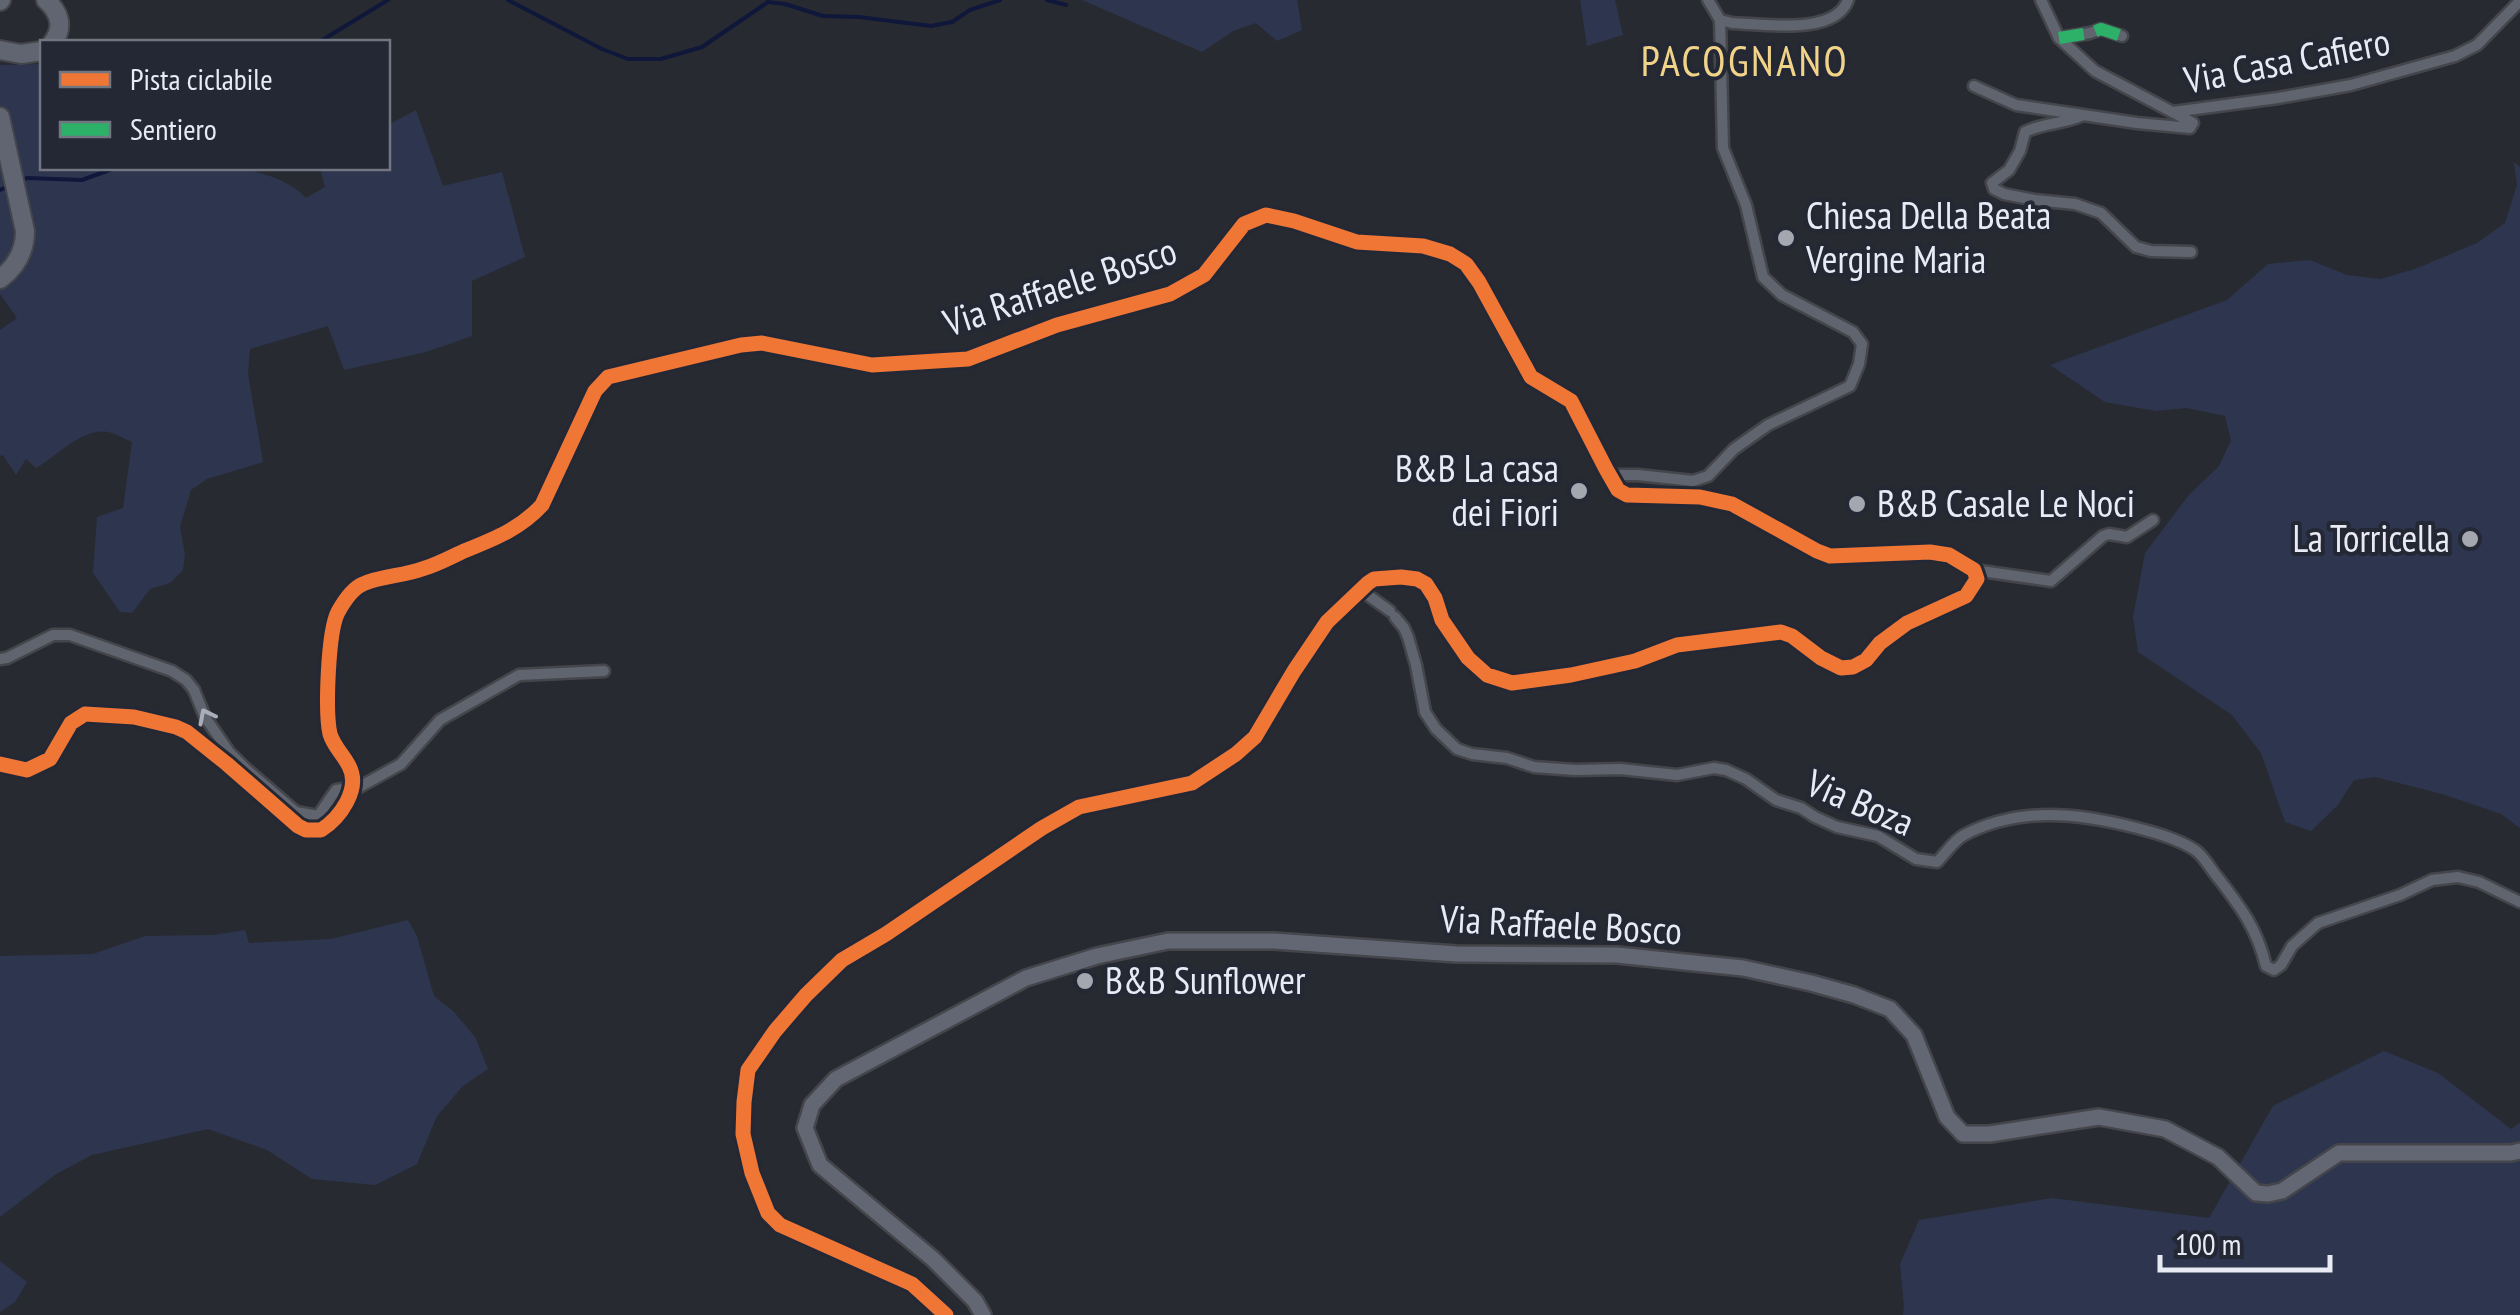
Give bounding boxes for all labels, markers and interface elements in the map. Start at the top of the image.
street label: Via Casa Cafiero [2179,16,2394,104]
district label: PACOGNANO [1641,33,1849,88]
legend [40,40,390,170]
text: Pista ciclabile [130,59,273,98]
text: Sentiero [130,109,217,148]
place label: Chiesa Della Beata Vergine Maria [1805,190,2051,283]
street label: Via Raffaele Bosco [936,225,1182,347]
marker: Chiesa Della Beata Vergine Maria [1775,227,1797,249]
place label: B&B La casa dei Fiori [1395,443,1559,536]
place label: B&B Casale Le Noci [1877,478,2135,527]
marker: B&B La casa dei Fiori [1568,480,1590,502]
marker: B&B Casale Le Noci [1846,493,1868,515]
place label: La Torricella [2292,513,2450,562]
marker: La Torricella [2459,528,2481,550]
one-way arrow [199,709,218,727]
street label: Via Boza [1799,757,1922,846]
street label: Via Raffaele Bosco [1438,893,1683,954]
place label: B&B Sunflower [1105,955,1306,1004]
marker: B&B Sunflower [1074,970,1096,992]
scale bar [2160,1210,2330,1272]
text: 100 m [2175,1224,2241,1263]

